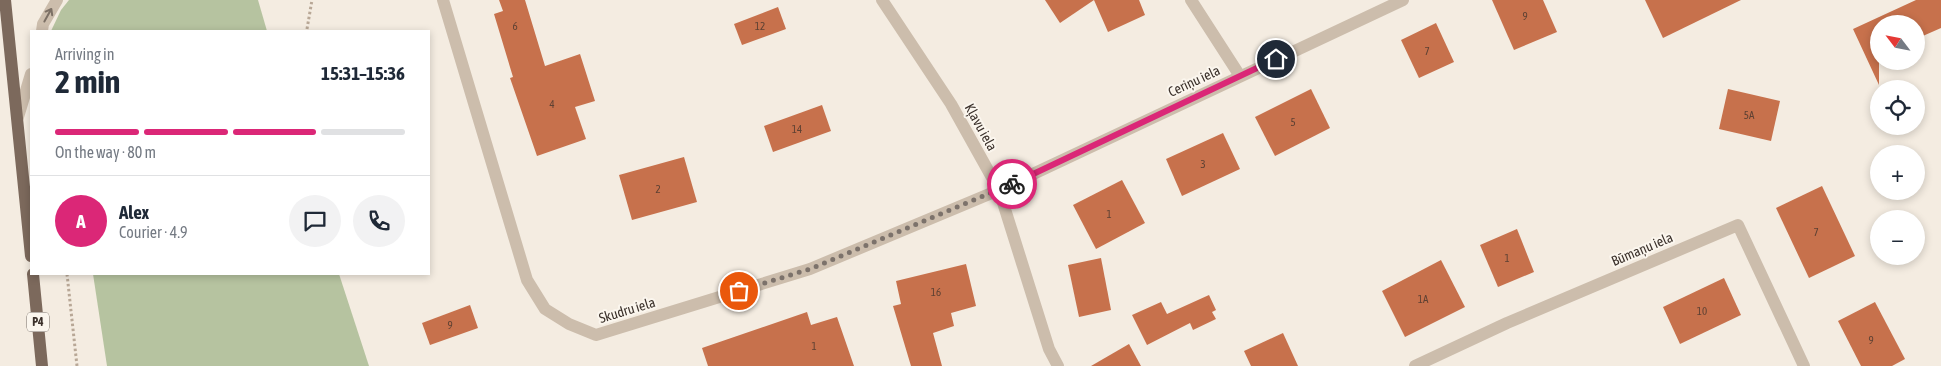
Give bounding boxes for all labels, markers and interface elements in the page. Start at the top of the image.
one-way arrow [44,8,53,23]
house number: 9 [1522,10,1528,22]
north arrow [1870,15,1925,70]
map controls [1870,15,1925,265]
house number: 6 [512,20,518,32]
house number: 12 [755,20,765,32]
pin [1255,38,1297,80]
text: Arriving in [55,45,115,63]
icon: home [1262,45,1290,73]
house number: 7 [1424,45,1430,57]
text: 15:31–15:36 [321,62,405,84]
street label: Ceriņu iela [1166,62,1222,100]
text: 2 min [55,63,120,100]
button: locate [1870,80,1925,135]
house number: 4 [549,98,555,110]
street label: Kļavu iela [962,101,1000,153]
house number: 5A [1744,109,1755,121]
house number: 5 [1290,116,1296,128]
house number: 14 [792,123,802,135]
text: On the way · 80 m [55,143,156,161]
button: + [1870,145,1925,200]
house number: 3 [1200,158,1206,170]
courier [987,159,1037,209]
icon: bike [998,170,1026,198]
house number: 2 [655,183,661,195]
button: chat [289,195,341,247]
button: phone [353,195,405,247]
text: Alex [119,201,149,223]
house number: 1 [1106,208,1112,220]
text: A [76,210,86,232]
button: − [1870,210,1925,265]
text: Courier · 4.9 [119,223,188,241]
house number: 7 [1813,226,1819,238]
street label: Būmaņu iela [1609,229,1675,269]
house number: 1 [1504,252,1510,264]
pin [718,270,760,312]
icon: bag [725,277,753,305]
house number: 16 [931,286,941,298]
house number: 1A [1418,293,1429,305]
street label: Skudru iela [597,294,657,326]
house number: 10 [1697,305,1707,317]
road number: P4 [27,313,49,332]
house number: 9 [447,319,453,331]
house number: 9 [1868,334,1874,346]
house number: 1 [811,340,817,352]

